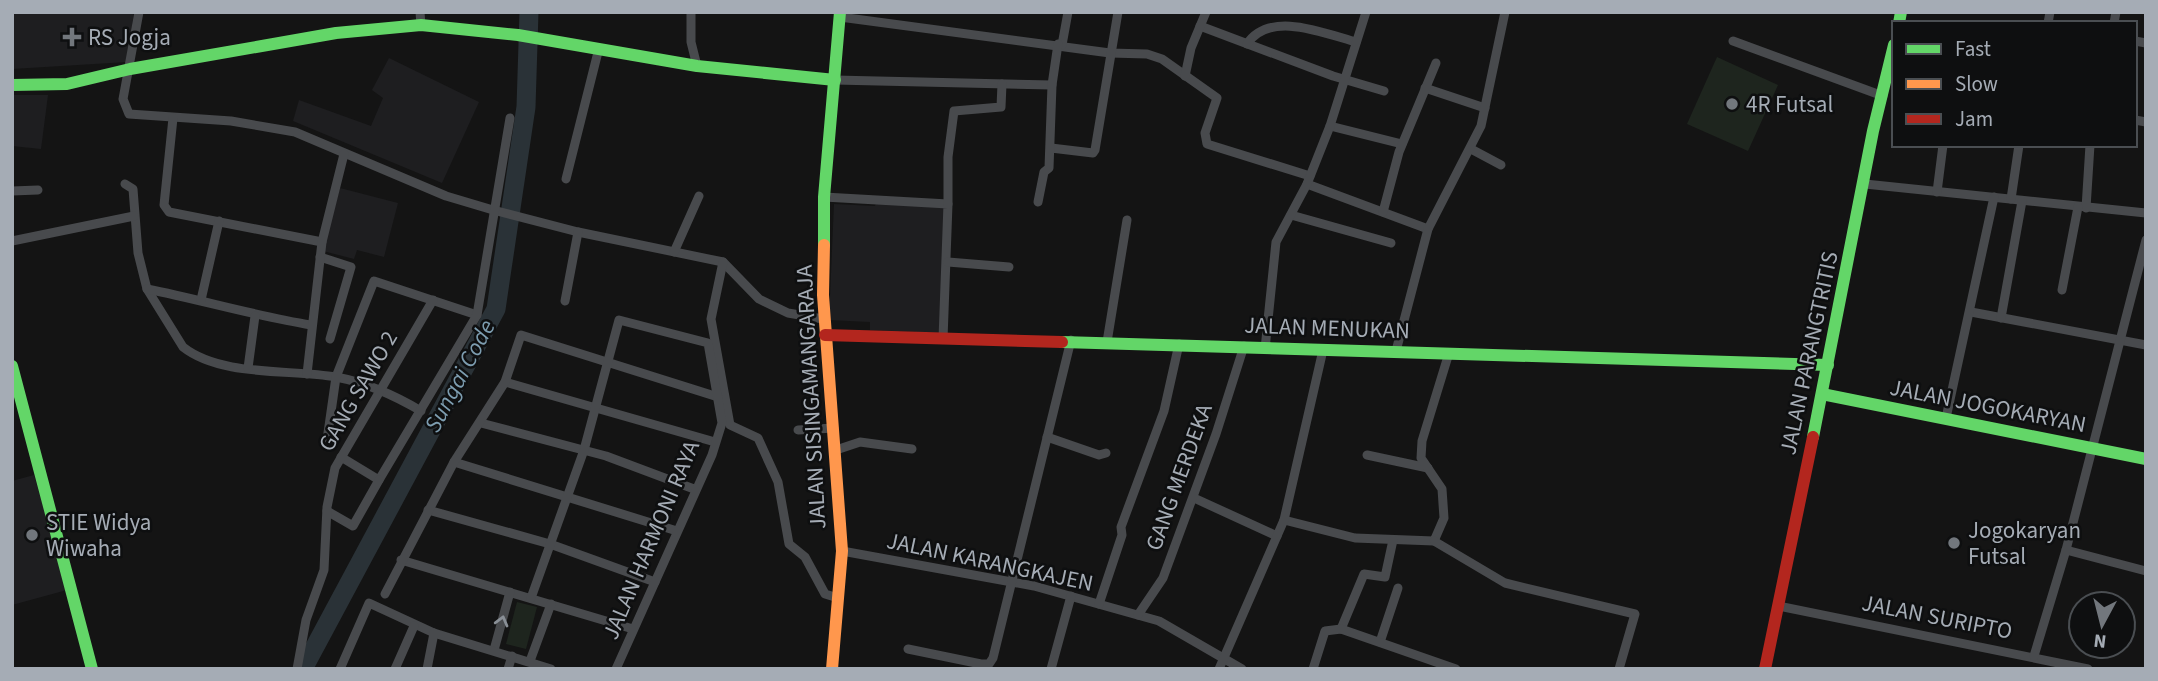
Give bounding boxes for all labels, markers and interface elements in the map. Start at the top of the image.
place label: RS Jogja [88,21,171,54]
legend [1892,21,2137,147]
marker: RS Jogja [62,27,82,47]
text: Fast [1955,34,1991,64]
text: Slow [1955,69,1998,99]
place label: 4R Futsal [1746,88,1833,121]
marker: 4R Futsal [1724,96,1740,112]
text: Jam [1955,104,1993,134]
street label: JALAN PARANGTRITIS [1771,248,1847,458]
street label: JALAN SISINGAMANGARAJA [788,264,834,530]
street label: JALAN MENUKAN [1244,309,1410,347]
water label: Sungai Code [416,313,504,439]
street label: GANG SAWO 2 [310,325,406,457]
street label: JALAN JOGOKARYAN [1887,371,2089,441]
street label: GANG MERDEKA [1137,399,1221,555]
street label: JALAN HARMONI RAYA [594,435,708,645]
place label: STIE Widya Wiwaha [46,506,151,565]
place label: Jogokaryan Futsal [1968,514,2081,573]
street label: JALAN KARANGKAJEN [884,524,1096,600]
marker: STIE Widya Wiwaha [24,527,40,543]
marker: Jogokaryan Futsal [1946,535,1962,551]
street label: JALAN SURIPTO [1859,586,2015,648]
north arrow [2067,590,2137,660]
one-way arrow [494,615,508,627]
text: N [2092,626,2108,655]

